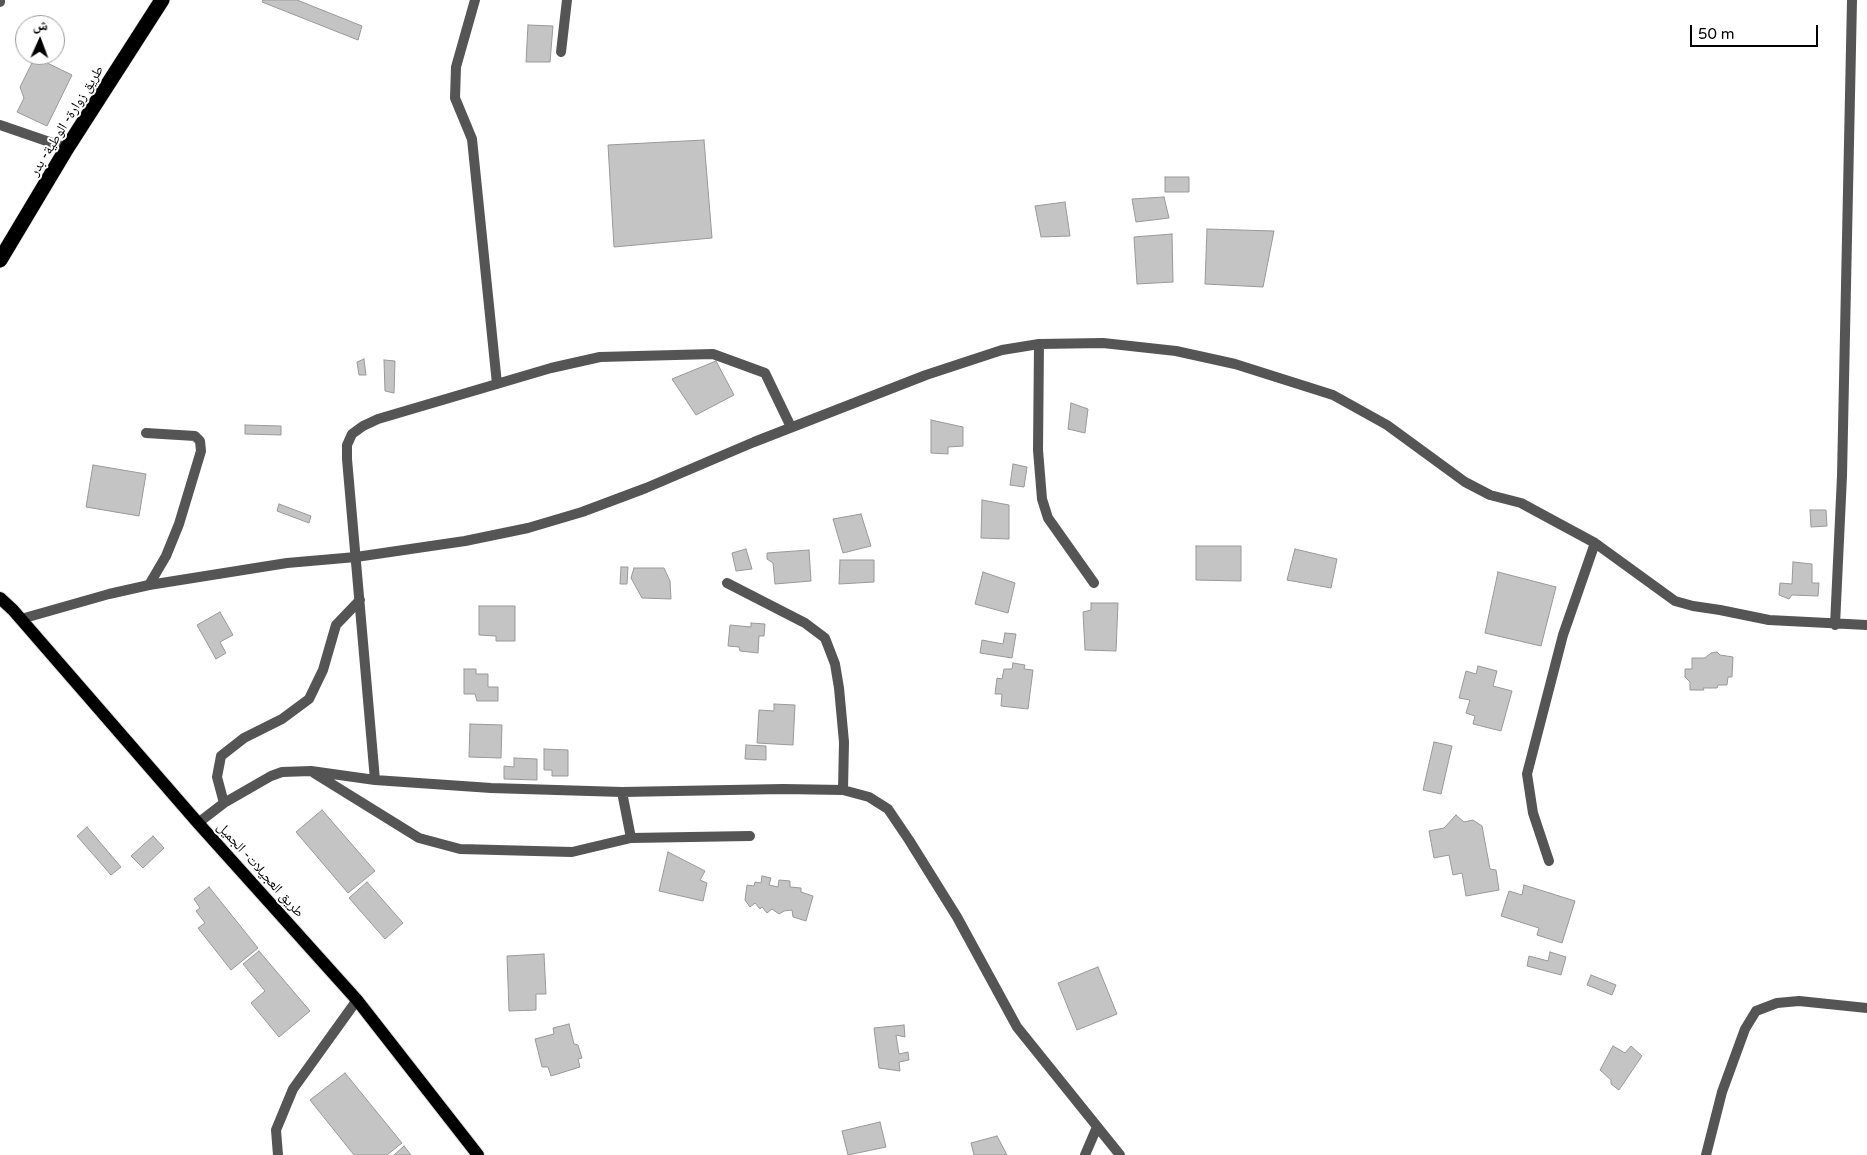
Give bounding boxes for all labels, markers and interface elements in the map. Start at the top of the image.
north arrow [15,15,65,65]
scale bar [1692,15,1820,47]
text: ش [33,17,48,34]
text: 50 m [1698,25,1735,43]
street label: طريق زوارة- الوطية- بدر [26,63,108,179]
street label: طريق العجيلات- الجميل [213,819,307,921]

